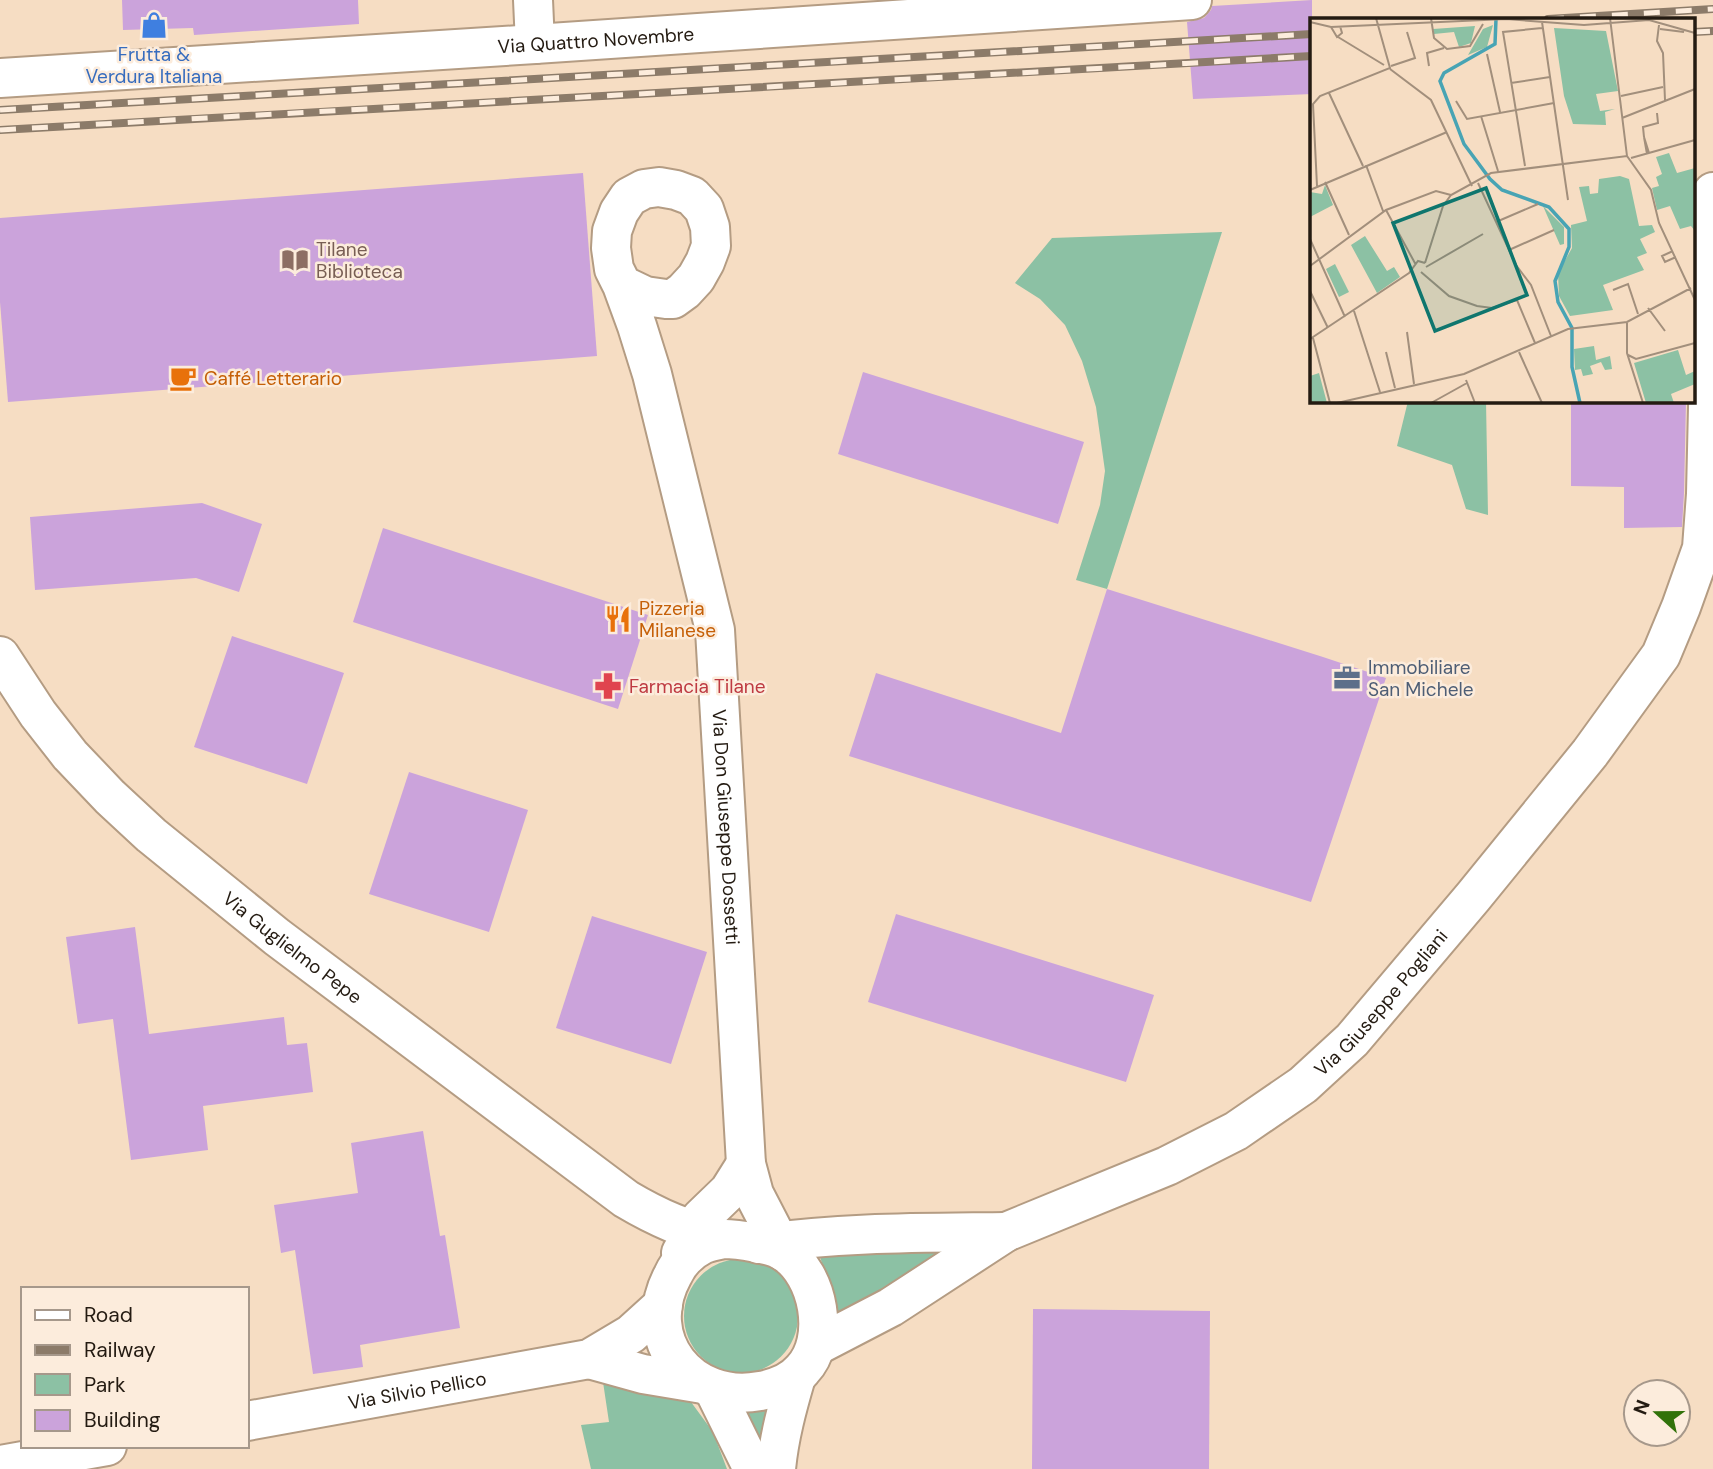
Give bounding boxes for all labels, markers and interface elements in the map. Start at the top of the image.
shop icon: Frutta & Verdura Italiana [139,10,169,40]
inset map [1310,18,1696,402]
street label: Via Quattro Novembre [497,21,695,59]
place label: Frutta & Verdura Italiana [86,42,222,89]
place label: Tilane Biblioteca [316,237,403,284]
library icon: Tilane Biblioteca [280,245,310,275]
cafe icon: Caffé Letterario [168,363,198,393]
place label: Caffé Letterario [204,366,342,391]
place label: Pizzeria Milanese [639,596,716,643]
restaurant icon: Pizzeria Milanese [603,604,633,634]
place label: Immobiliare San Michele [1368,655,1473,702]
office icon: Immobiliare San Michele [1332,663,1362,693]
pharmacy icon: Farmacia Tilane [593,671,623,701]
place label: Farmacia Tilane [629,674,765,699]
street label: Via Don Giuseppe Dossetti [707,708,746,946]
street label: Via Guglielmo Pepe [218,886,367,1009]
street label: Via Giuseppe Pogliani [1309,924,1453,1081]
legend [21,1287,248,1448]
text: Road [84,1301,133,1329]
text: Railway [84,1336,156,1364]
street label: Via Silvio Pellico [346,1365,488,1415]
text: Park [84,1371,126,1399]
north arrow [1622,1378,1692,1448]
text: N [1627,1396,1656,1418]
text: Building [84,1406,161,1434]

